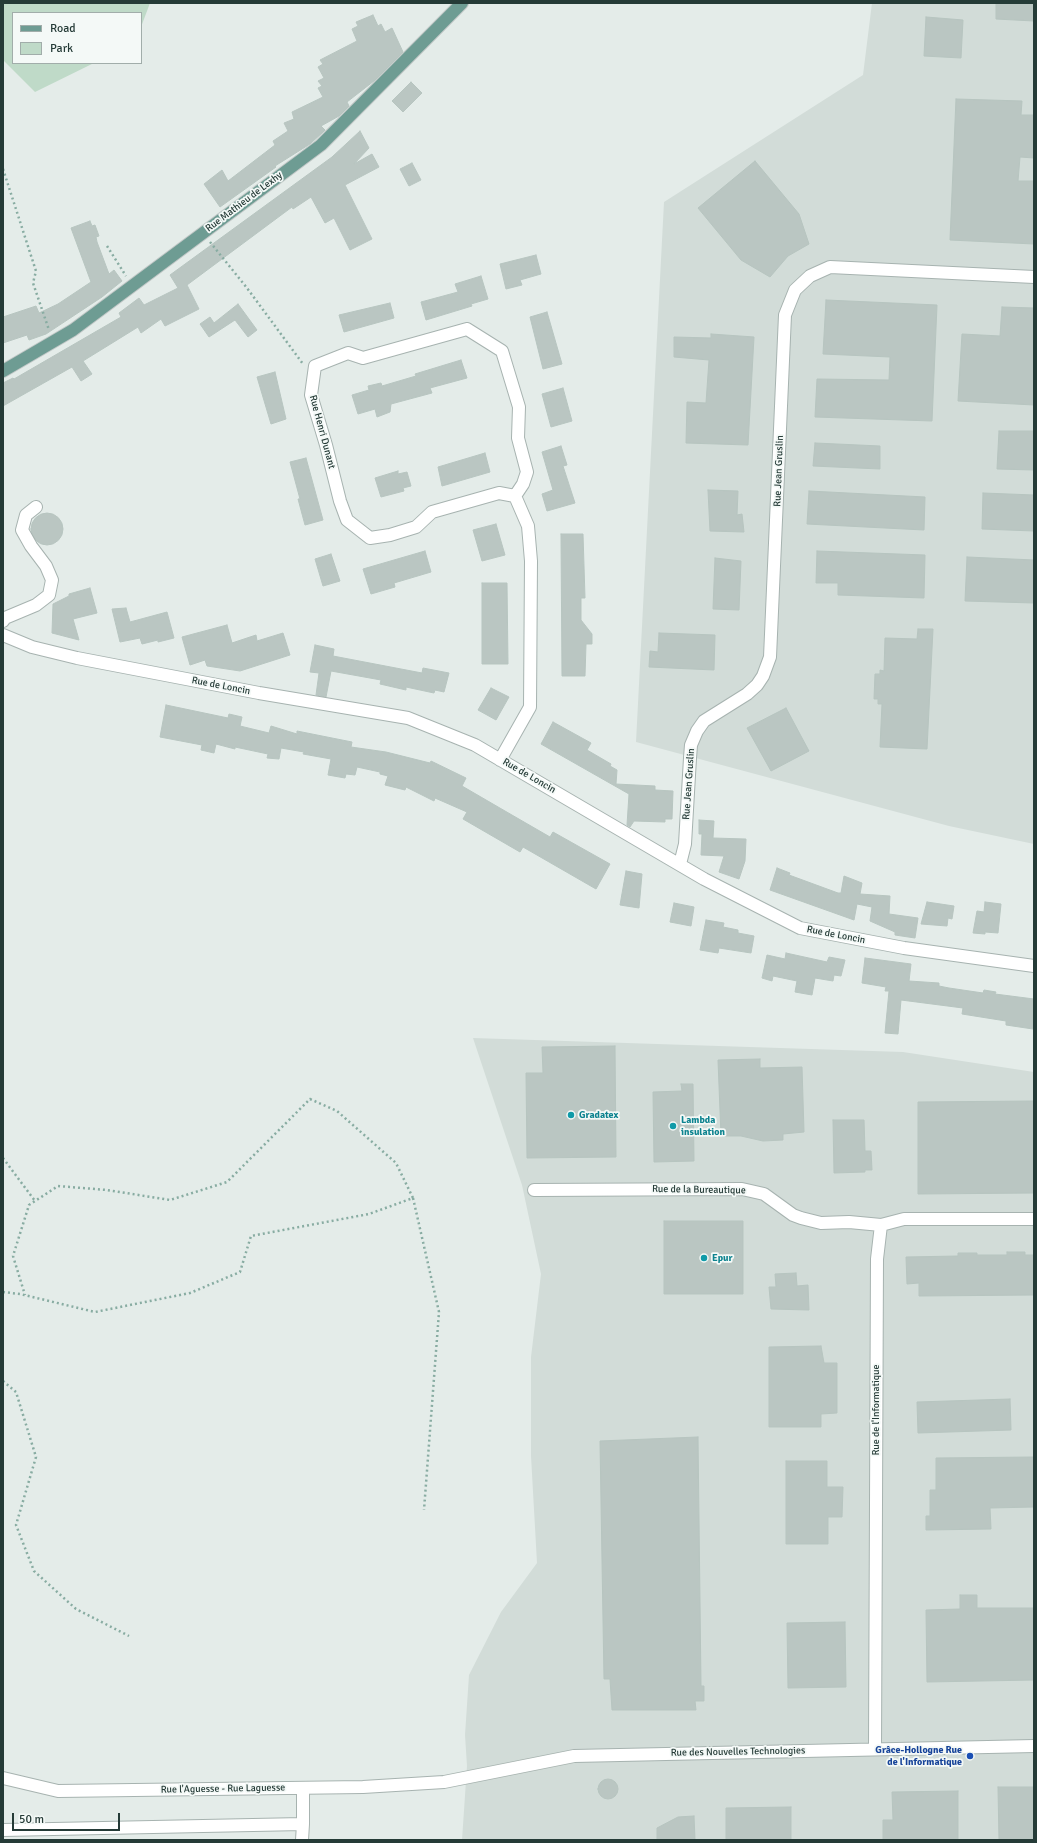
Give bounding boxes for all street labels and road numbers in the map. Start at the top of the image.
street label: Rue Mathieu de Lexhy [203,169,285,235]
street label: Rue Henri Dunant [306,394,338,470]
street label: Rue Jean Gruslin [772,435,786,507]
street label: Rue de Loncin [191,674,251,698]
street label: Rue Jean Gruslin [681,748,697,820]
street label: Rue de Loncin [500,756,558,796]
street label: Rue de Loncin [806,923,866,947]
street label: Rue de la Bureautique [652,1183,746,1197]
street label: Rue de l'Informatique [870,1364,882,1456]
street label: Rue des Nouvelles Technologies [671,1745,805,1759]
street label: Rue l'Aguesse - Rue Laguesse [161,1782,285,1796]

